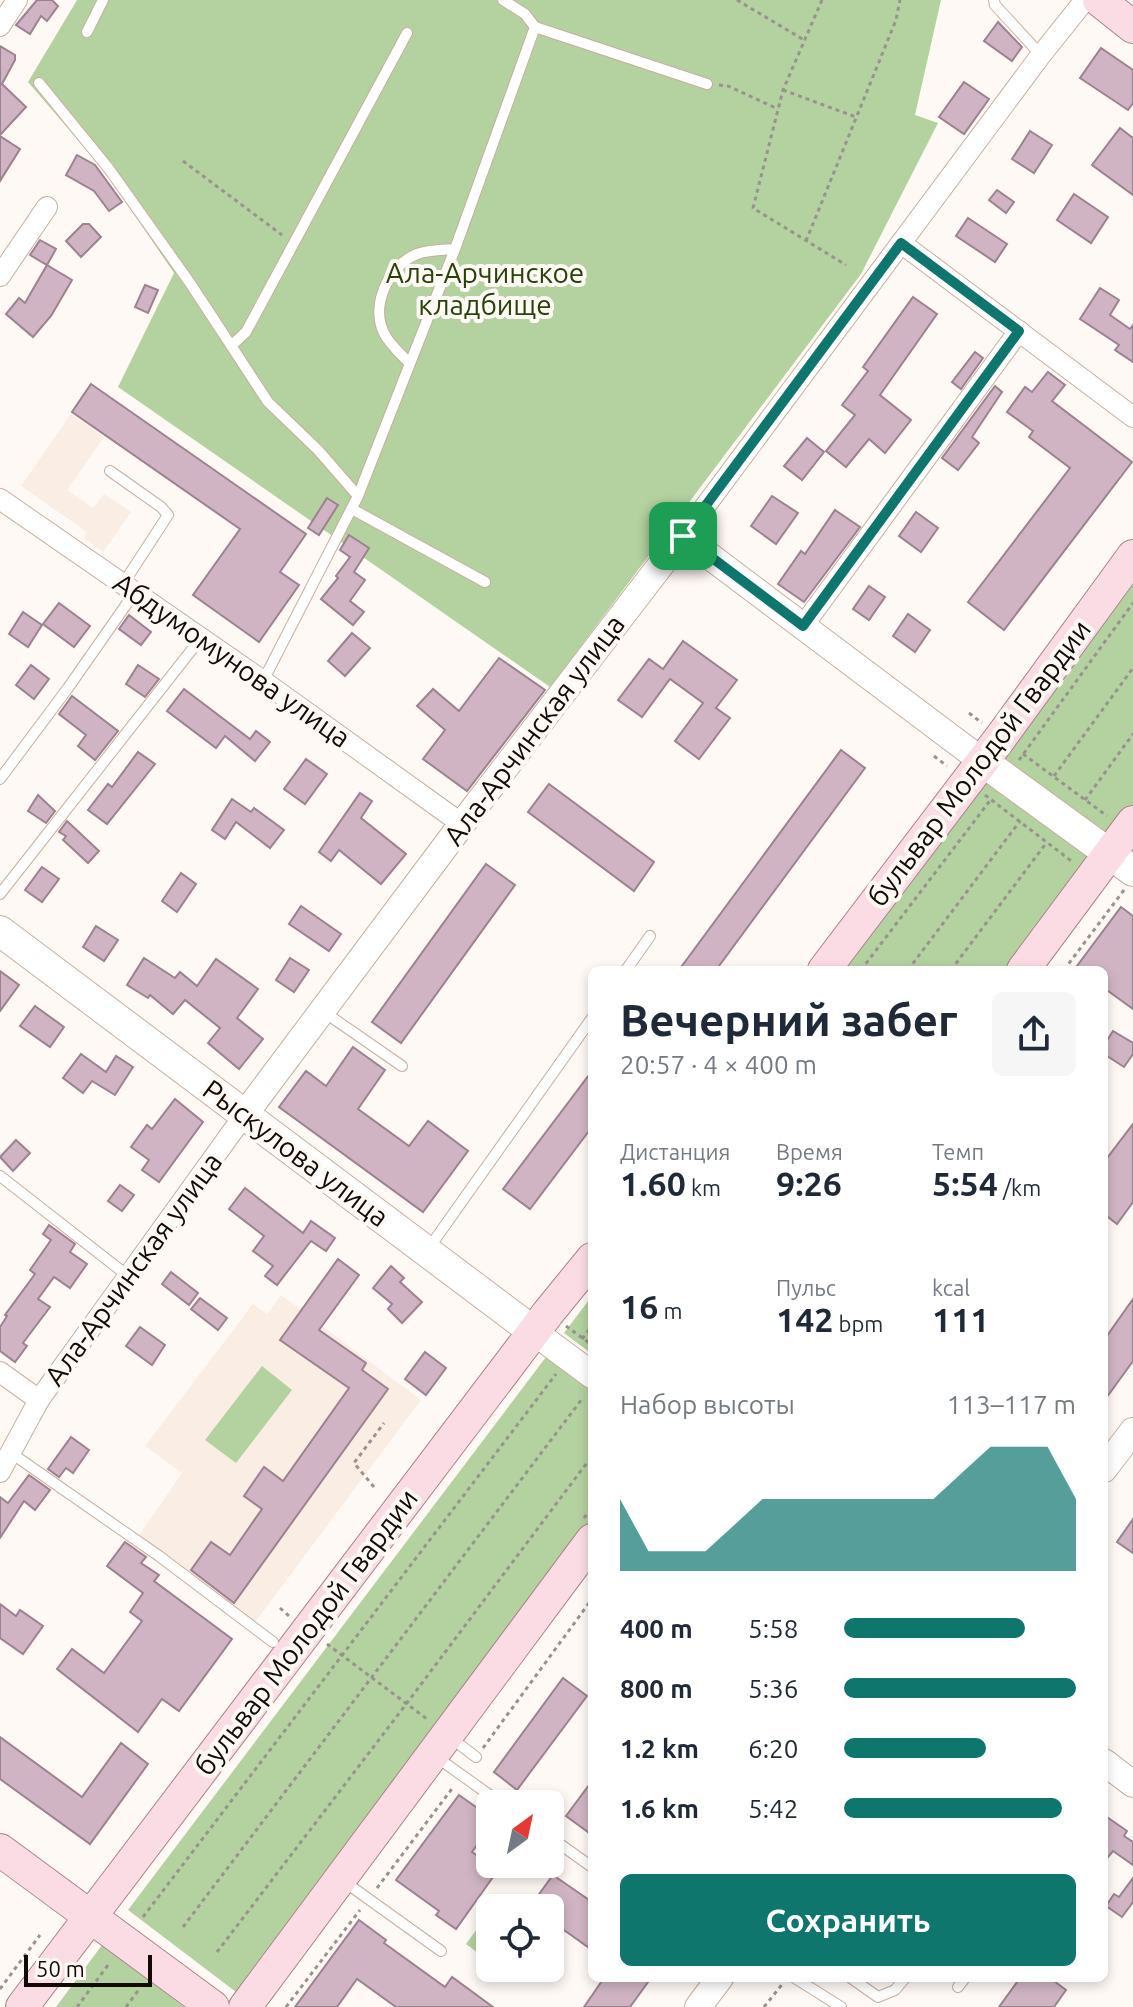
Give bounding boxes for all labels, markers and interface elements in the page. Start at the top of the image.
park label: Ала-Арчинское кладбище [386,257,584,320]
pin [649,502,717,570]
icon: arrive [661,514,705,558]
street label: Абдумомунова улица [108,566,356,753]
street label: Ала-Арчинская улица [437,609,630,851]
street label: бульвар Молодой Гвардии [861,614,1096,912]
button: share [992,992,1076,1076]
text: Вечерний забег [620,995,958,1044]
text: 20:57 · 4 × 400 m [620,1050,817,1079]
street label: Рыскулова улица [198,1073,395,1232]
text: Дистанция [620,1139,730,1164]
text: Время [776,1139,843,1164]
text: Темп [932,1139,984,1164]
street label: Ала-Арчинская улица [38,1146,227,1391]
text: 1.60 [620,1164,686,1202]
text: 9:26 [776,1164,842,1202]
text: 5:54 [932,1164,998,1202]
text: km [686,1175,721,1200]
text: /km [998,1175,1041,1200]
text: Пульс [776,1275,836,1300]
text: kcal [932,1275,970,1300]
text: 16 [620,1287,658,1325]
text: m [658,1298,682,1323]
text: 142 [776,1300,834,1338]
text: 111 [932,1300,990,1338]
text: bpm [834,1311,883,1336]
text: Набор высоты [620,1390,795,1419]
text: 113–117 m [947,1390,1076,1419]
street label: бульвар Молодой Гвардии [188,1483,423,1781]
text: 400 m [620,1614,693,1643]
text: 5:58 [748,1614,798,1643]
text: 800 m [620,1674,693,1703]
text: 5:36 [748,1674,798,1703]
text: 1.2 km [620,1734,699,1763]
text: 6:20 [748,1734,798,1763]
north arrow [476,1790,564,1878]
map controls [476,1790,564,1982]
text: 1.6 km [620,1794,699,1823]
text: 5:42 [748,1794,798,1823]
button: Сохранить [620,1874,1076,1966]
button: locate [476,1894,564,1982]
scale bar [24,1951,152,1987]
text: 50 m [36,1956,85,1981]

